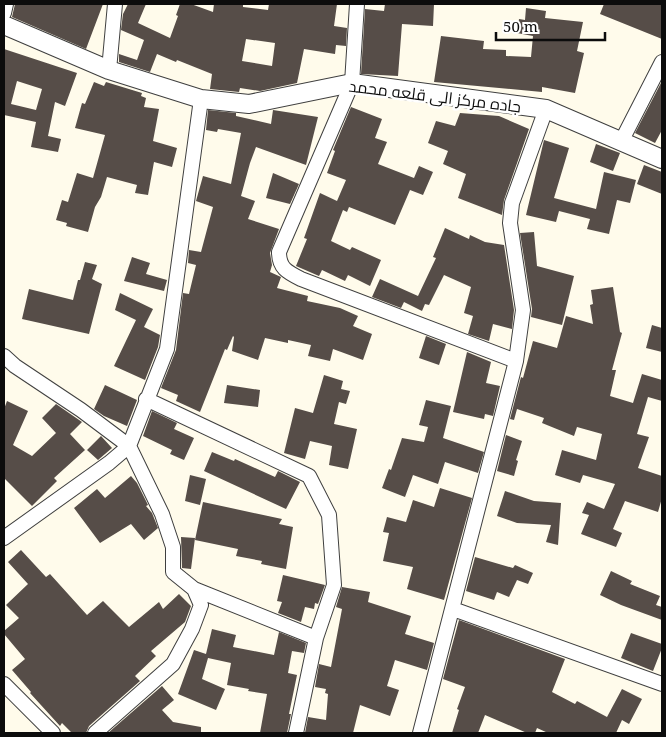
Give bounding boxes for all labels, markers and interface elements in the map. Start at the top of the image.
scale bar [496,10,605,42]
text: 50 m [503,16,538,36]
street label: جاده مرکز الی قلعه محمد [348,75,522,117]

